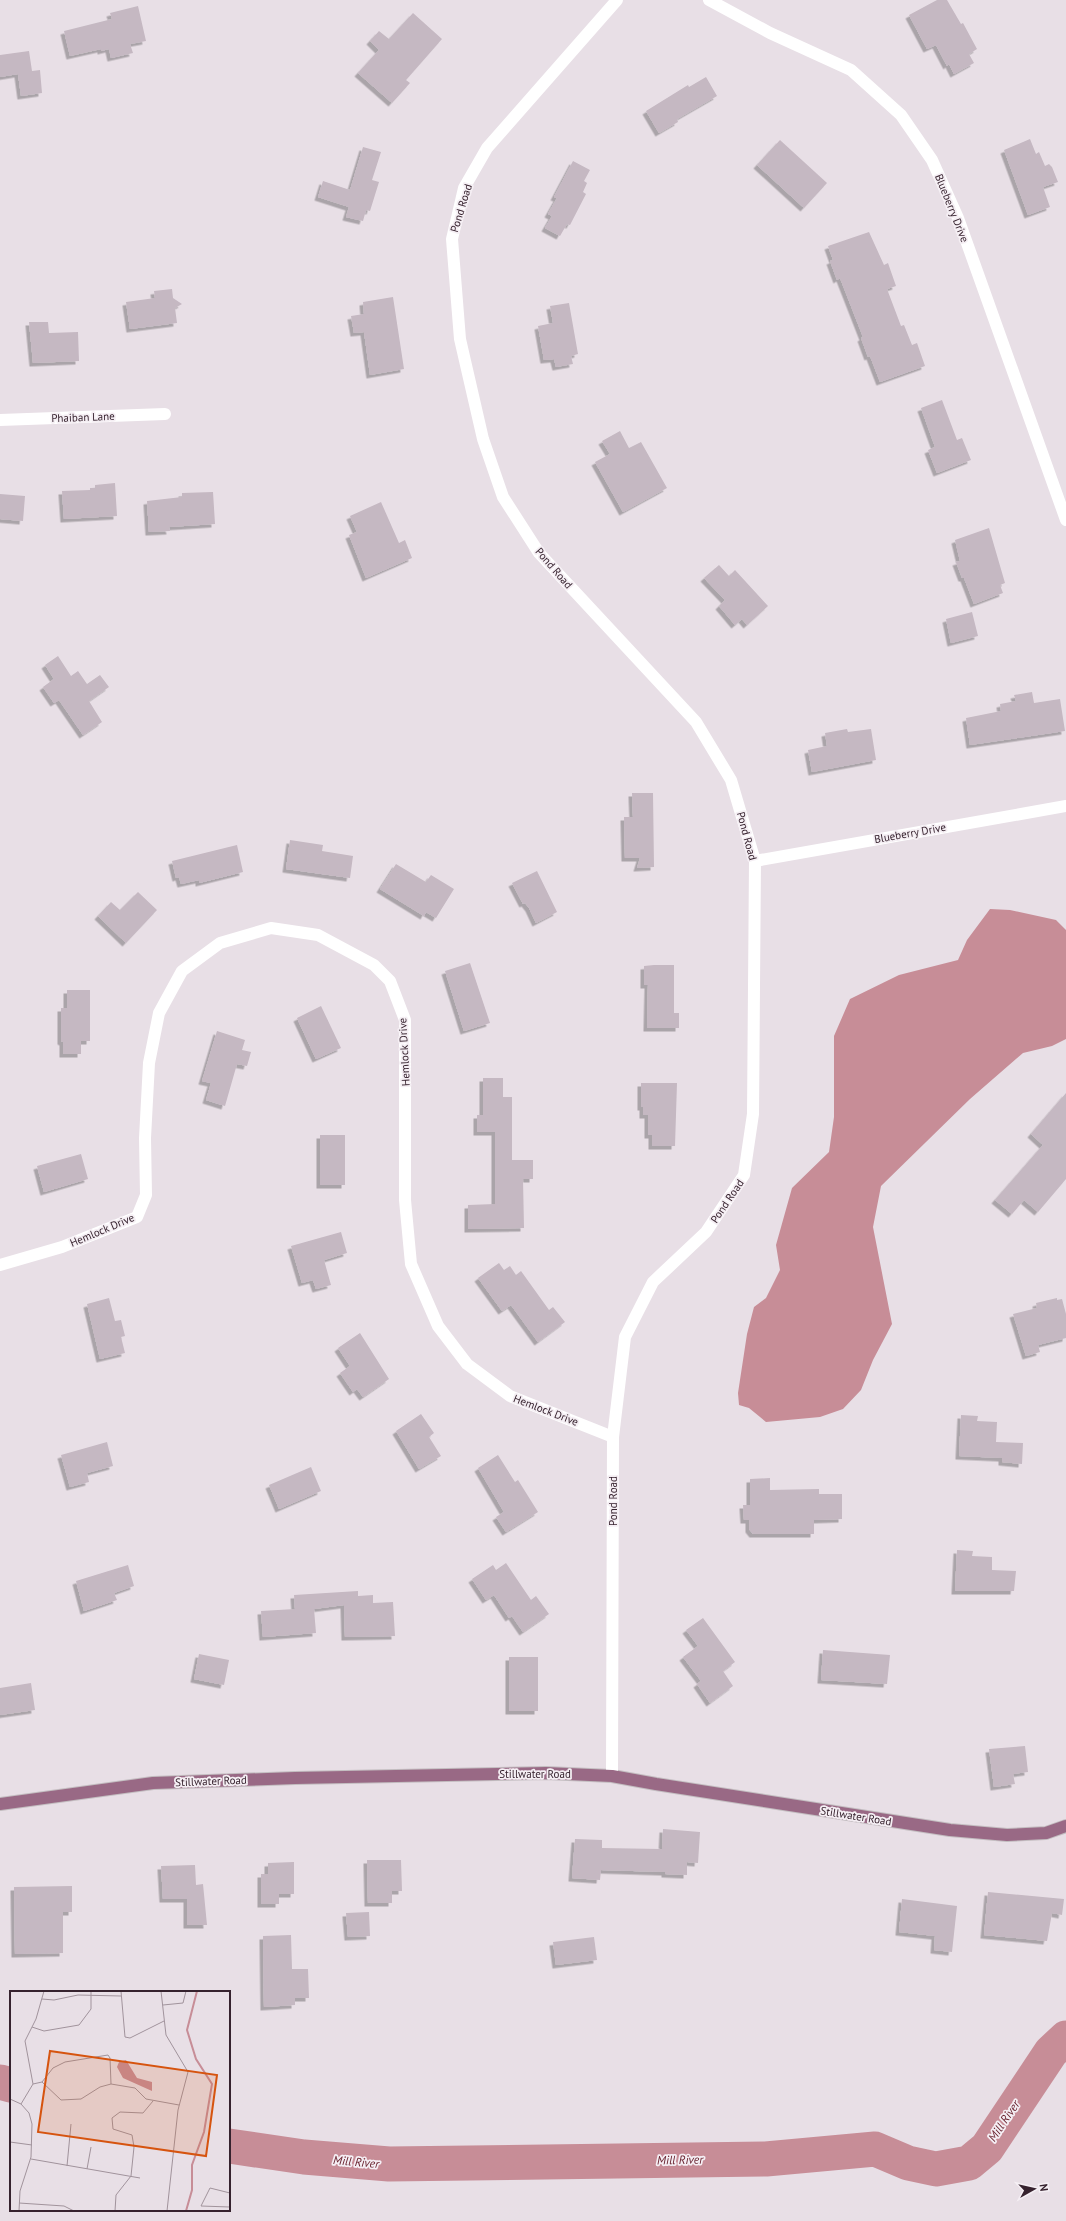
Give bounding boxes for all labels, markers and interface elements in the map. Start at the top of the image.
street label: Blueberry Drive [932,172,972,245]
street label: Pond Road [447,182,475,234]
street label: Phaiban Lane [51,409,115,425]
street label: Pond Road [532,545,576,591]
street label: Pond Road [734,810,760,862]
street label: Blueberry Drive [873,820,947,846]
street label: Hemlock Drive [395,1017,413,1087]
street label: Pond Road [707,1176,747,1226]
street label: Hemlock Drive [68,1210,137,1250]
street label: Hemlock Drive [512,1391,581,1429]
street label: Pond Road [606,1476,620,1526]
street label: Stillwater Road [499,1767,571,1781]
street label: Stillwater Road [175,1773,247,1789]
street label: Stillwater Road [820,1803,893,1829]
inset map [10,1991,230,2211]
water label: Mill River [984,2096,1023,2144]
water label: Mill River [332,2152,381,2171]
water label: Mill River [657,2152,704,2167]
north arrow [1014,2169,1054,2209]
text: N [1036,2183,1051,2192]

